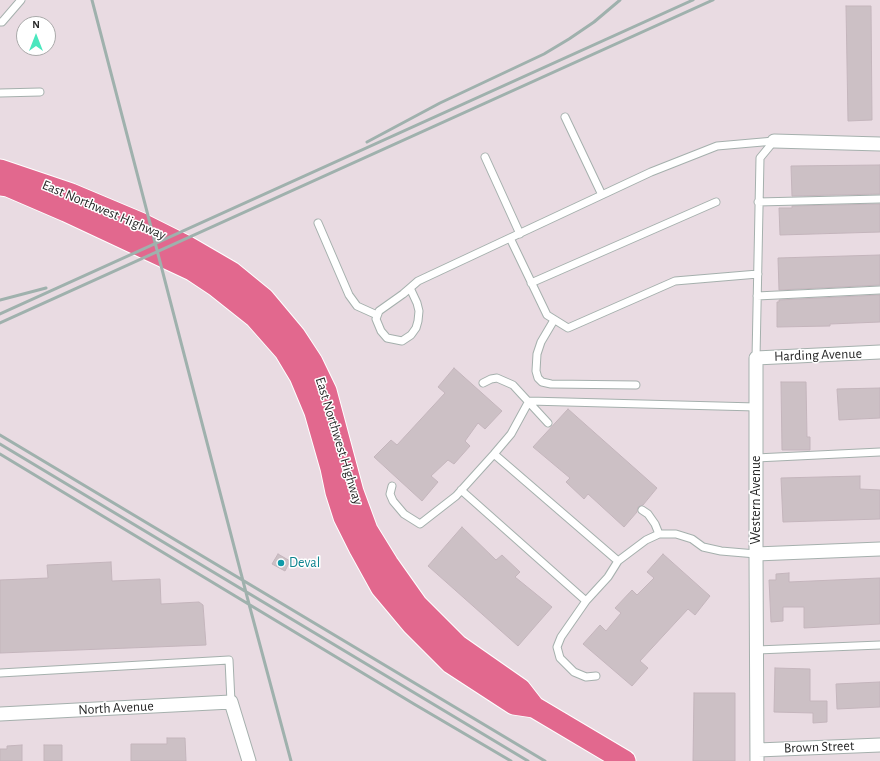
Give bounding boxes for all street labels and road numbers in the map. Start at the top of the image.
street label: East Northwest Highway [40,176,168,244]
street label: Harding Avenue [774,345,862,365]
street label: East Northwest Highway [312,375,366,507]
street label: Western Avenue [748,455,764,545]
street label: North Avenue [78,698,154,718]
street label: Brown Street [783,737,855,757]

